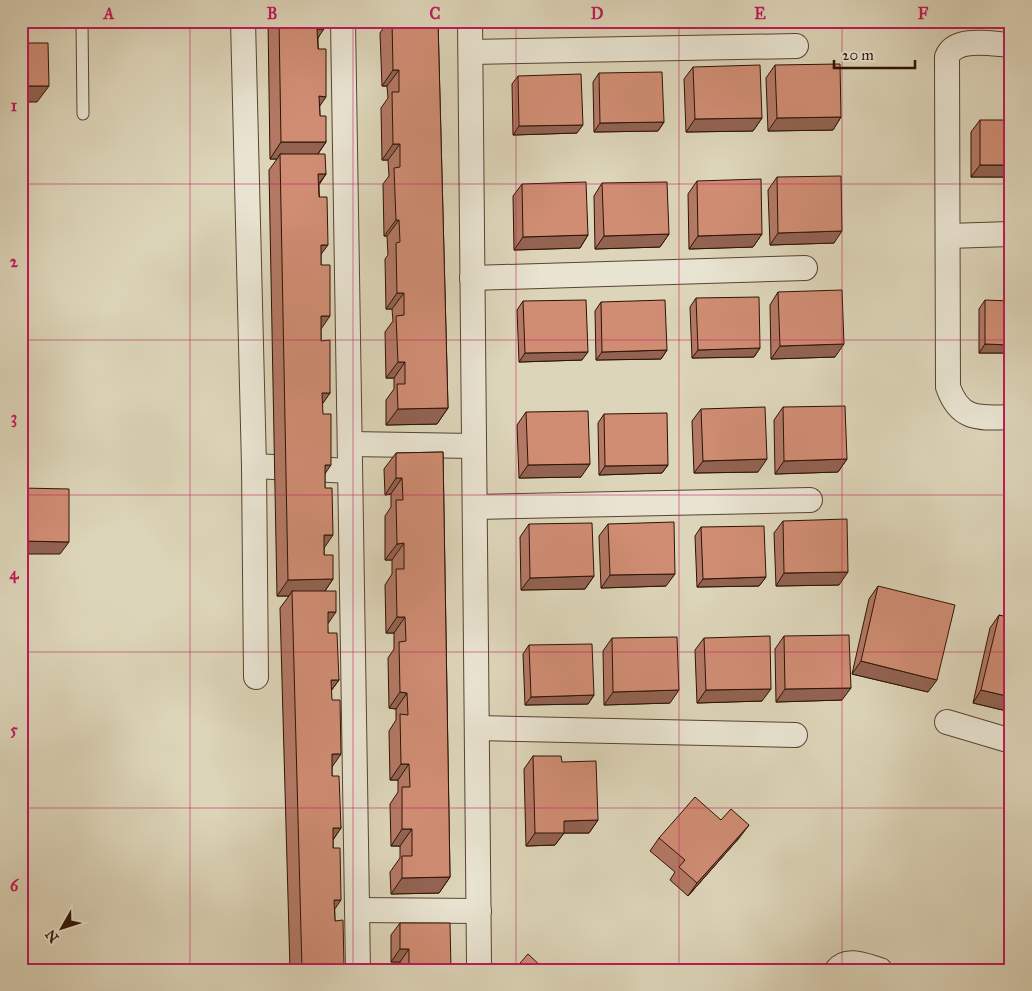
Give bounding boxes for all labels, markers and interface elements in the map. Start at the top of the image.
text: A [103,4,115,23]
text: B [267,4,277,23]
text: C [430,4,441,23]
text: D [591,4,604,23]
text: E [754,4,766,23]
text: F [918,4,929,23]
scale bar [834,38,916,70]
text: 20 m [842,46,874,64]
text: 1 [11,96,18,115]
text: 2 [10,252,19,271]
text: 3 [11,408,17,428]
text: 4 [10,564,20,584]
text: 5 [10,720,18,739]
text: 6 [10,876,19,895]
north arrow [38,904,88,954]
text: N [42,926,63,946]

